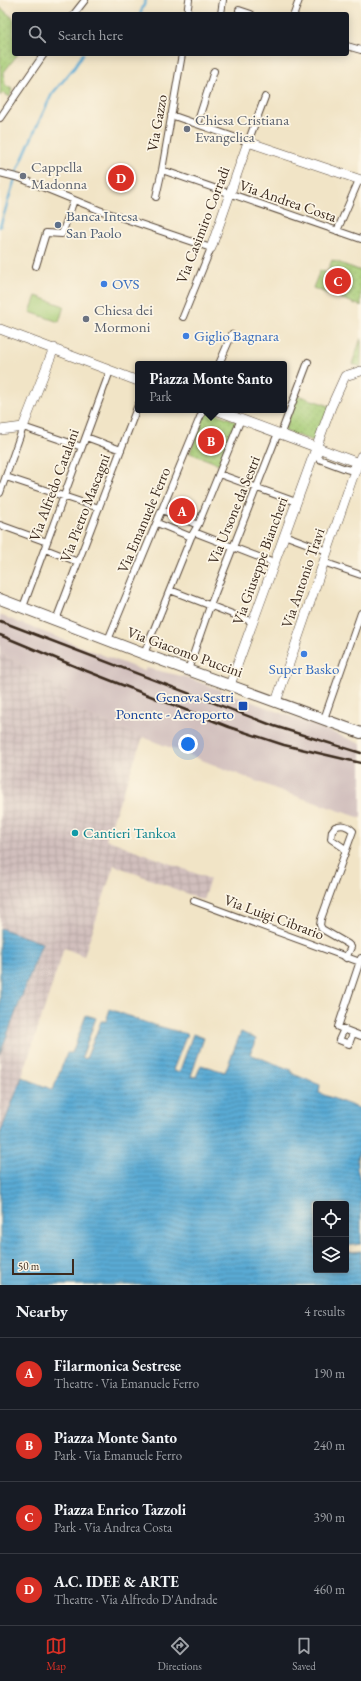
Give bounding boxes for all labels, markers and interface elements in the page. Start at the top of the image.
search box [12,12,349,56]
icon: search [26,23,48,45]
text: Search here [58,25,123,44]
street label: Via Gazzo [142,93,171,153]
place label: Chiesa Cristiana Evangelica [195,110,289,146]
marker: Chiesa Cristiana Evangelica [182,124,192,134]
place label: Cappella Madonna [31,157,87,193]
pin: D [108,163,134,193]
street label: Via Casimiro Corradi [171,163,234,286]
marker: Cappella Madonna [18,171,28,181]
street label: Via Andrea Costa [237,175,339,226]
place label: Banca Intesa San Paolo [66,206,138,242]
marker: Banca Intesa San Paolo [53,220,63,230]
pin: C [325,266,351,296]
place label: OVS [112,274,140,293]
marker: OVS [99,279,109,289]
place label: Chiesa dei Mormoni [94,300,153,336]
marker: Chiesa dei Mormoni [81,314,91,324]
place label: Giglio Bagnara [194,326,279,345]
marker: Giglio Bagnara [181,331,191,341]
popup [135,361,287,413]
text: Piazza Monte Santo [149,369,273,388]
text: Park [149,388,172,405]
street label: Via Alfredo Catalani [24,426,83,544]
pin: B [198,426,224,456]
street label: Via Pietro Mascagni [55,451,114,565]
street label: Via Ursone da Sestri [203,453,264,567]
street label: Via Emanuele Ferro [113,464,174,576]
street label: Via Giuseppe Biancheri [228,494,292,627]
pin: A [169,496,195,526]
street label: Via Antonio Travi [277,525,329,630]
street label: Via Giacomo Puccini [125,622,246,681]
marker: Super Basko [299,649,309,659]
place label: Super Basko [269,659,339,678]
place label: Genova Sestri Ponente - Aeroporto [116,687,234,723]
marker: Genova Sestri Ponente - Aeroporto [237,700,249,712]
your location [178,734,198,754]
place label: Cantieri Tankoa [83,823,176,842]
marker: Cantieri Tankoa [70,828,80,838]
street label: Via Luigi Cibrario [222,890,327,943]
map controls [313,1201,349,1273]
button: locate [313,1201,349,1237]
button: layers [313,1237,349,1273]
scale bar [12,1257,74,1276]
text: 50 m [18,1259,39,1273]
text: Nearby [16,1300,68,1322]
text: 4 results [304,1303,345,1320]
text: Filarmonica Sestrese [54,1356,181,1375]
text: A [24,1365,34,1382]
text: 190 m [314,1365,345,1382]
text: Theatre · Via Emanuele Ferro [54,1375,199,1392]
text: Piazza Monte Santo [54,1428,177,1447]
text: B [25,1437,33,1454]
text: 240 m [314,1437,345,1454]
text: Park · Via Emanuele Ferro [54,1447,182,1464]
text: Piazza Enrico Tazzoli [54,1500,186,1519]
text: C [24,1509,34,1526]
text: 390 m [314,1509,345,1526]
text: Park · Via Andrea Costa [54,1519,172,1536]
text: A.C. IDEE & ARTE [54,1572,179,1591]
text: D [24,1581,34,1598]
text: 460 m [314,1581,345,1598]
text: Theatre · Via Alfredo D'Andrade [54,1591,218,1608]
tab: Map [45,1635,67,1673]
tab: Directions [158,1635,202,1673]
tab: Saved [292,1635,316,1673]

